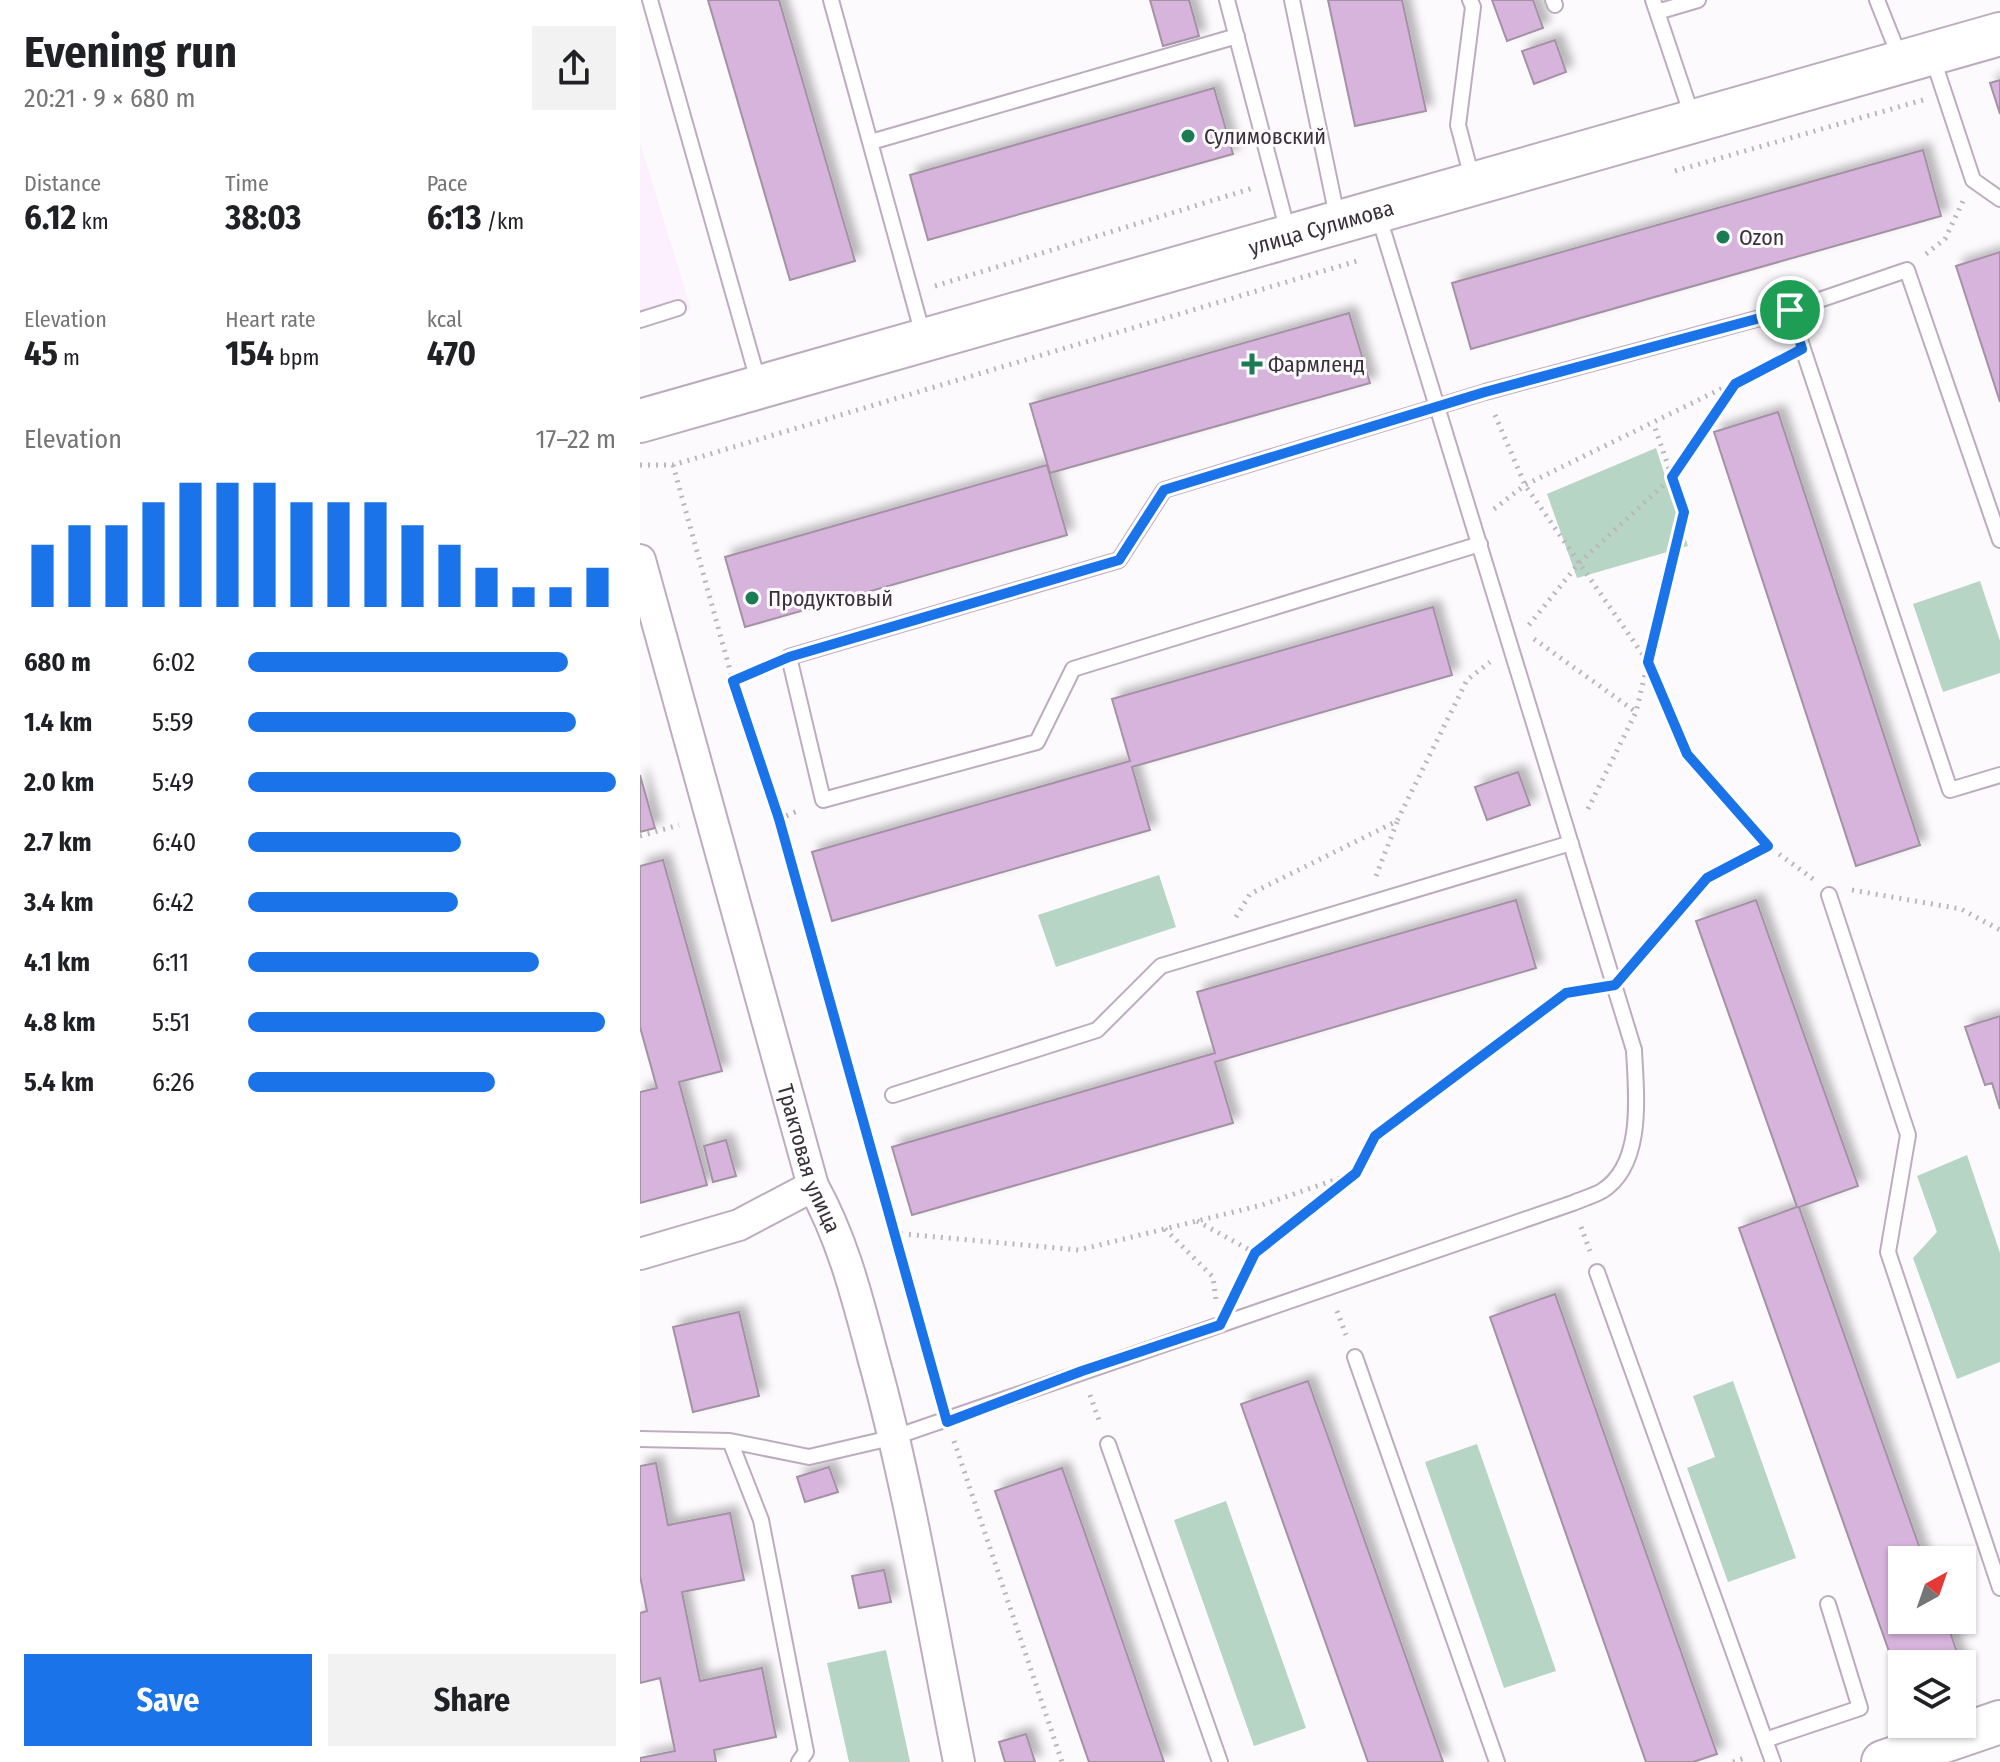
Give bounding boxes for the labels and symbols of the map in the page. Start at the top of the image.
place label: Сулимовский [1204,123,1326,150]
marker: Сулимовский [1179,127,1197,145]
street label: улица Сулимова [1245,194,1397,261]
place label: Ozon [1739,224,1784,251]
marker: Ozon [1714,228,1732,246]
pin [1756,276,1824,344]
place label: Фармленд [1268,351,1365,378]
marker: Фармленд [1243,355,1261,373]
place label: Продуктовый [768,585,893,612]
marker: Продуктовый [743,589,761,607]
street label: Трактовая улица [771,1081,847,1237]
north arrow [1888,1546,1976,1634]

